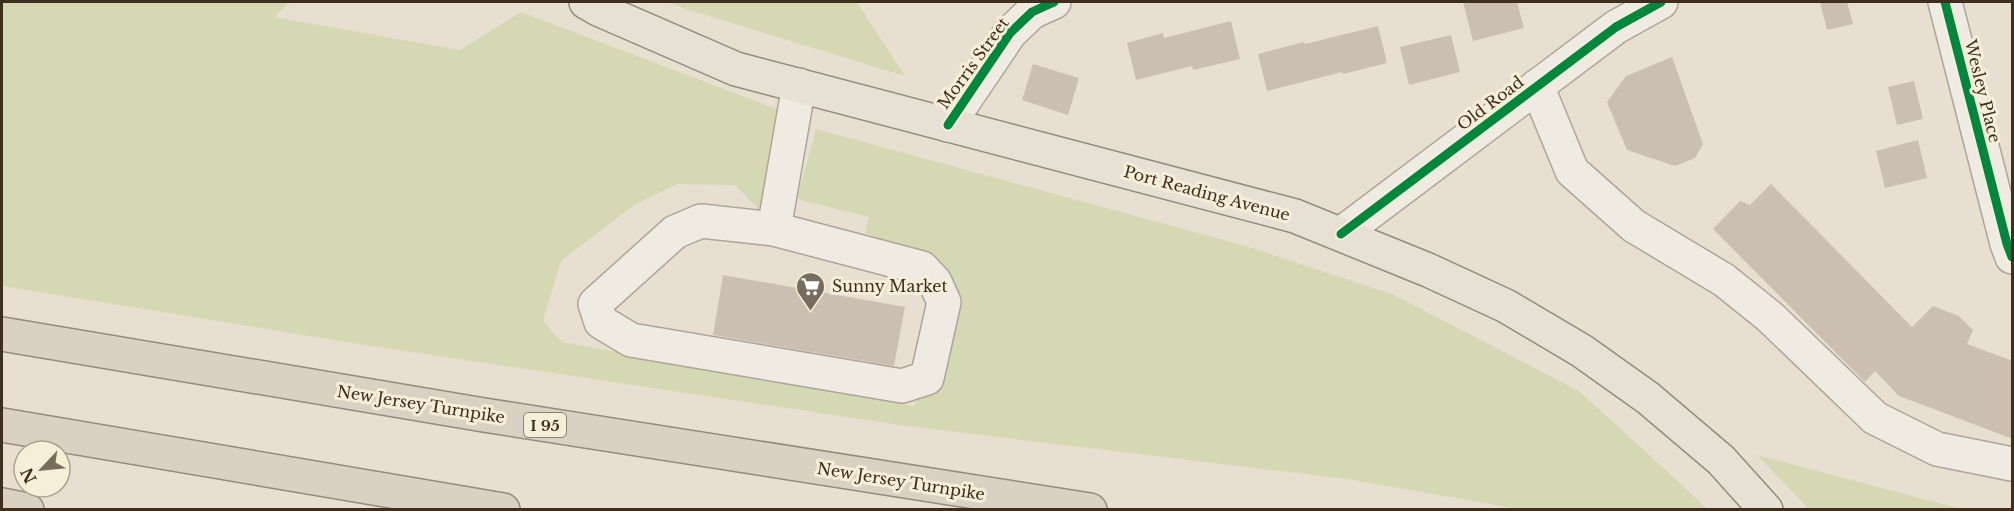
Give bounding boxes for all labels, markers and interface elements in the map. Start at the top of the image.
street label: Morris Street [933,13,1013,113]
street label: Wesley Place [1960,37,2005,145]
street label: Old Road [1453,71,1527,134]
street label: Port Reading Avenue [1122,161,1292,225]
supermarket icon: Sunny Market [795,270,827,312]
place label: Sunny Market [832,276,948,296]
street label: New Jersey Turnpike [336,381,506,427]
road number: I 95 [524,413,566,437]
north arrow [12,439,72,499]
street label: New Jersey Turnpike [816,458,986,504]
text: N [16,464,41,487]

